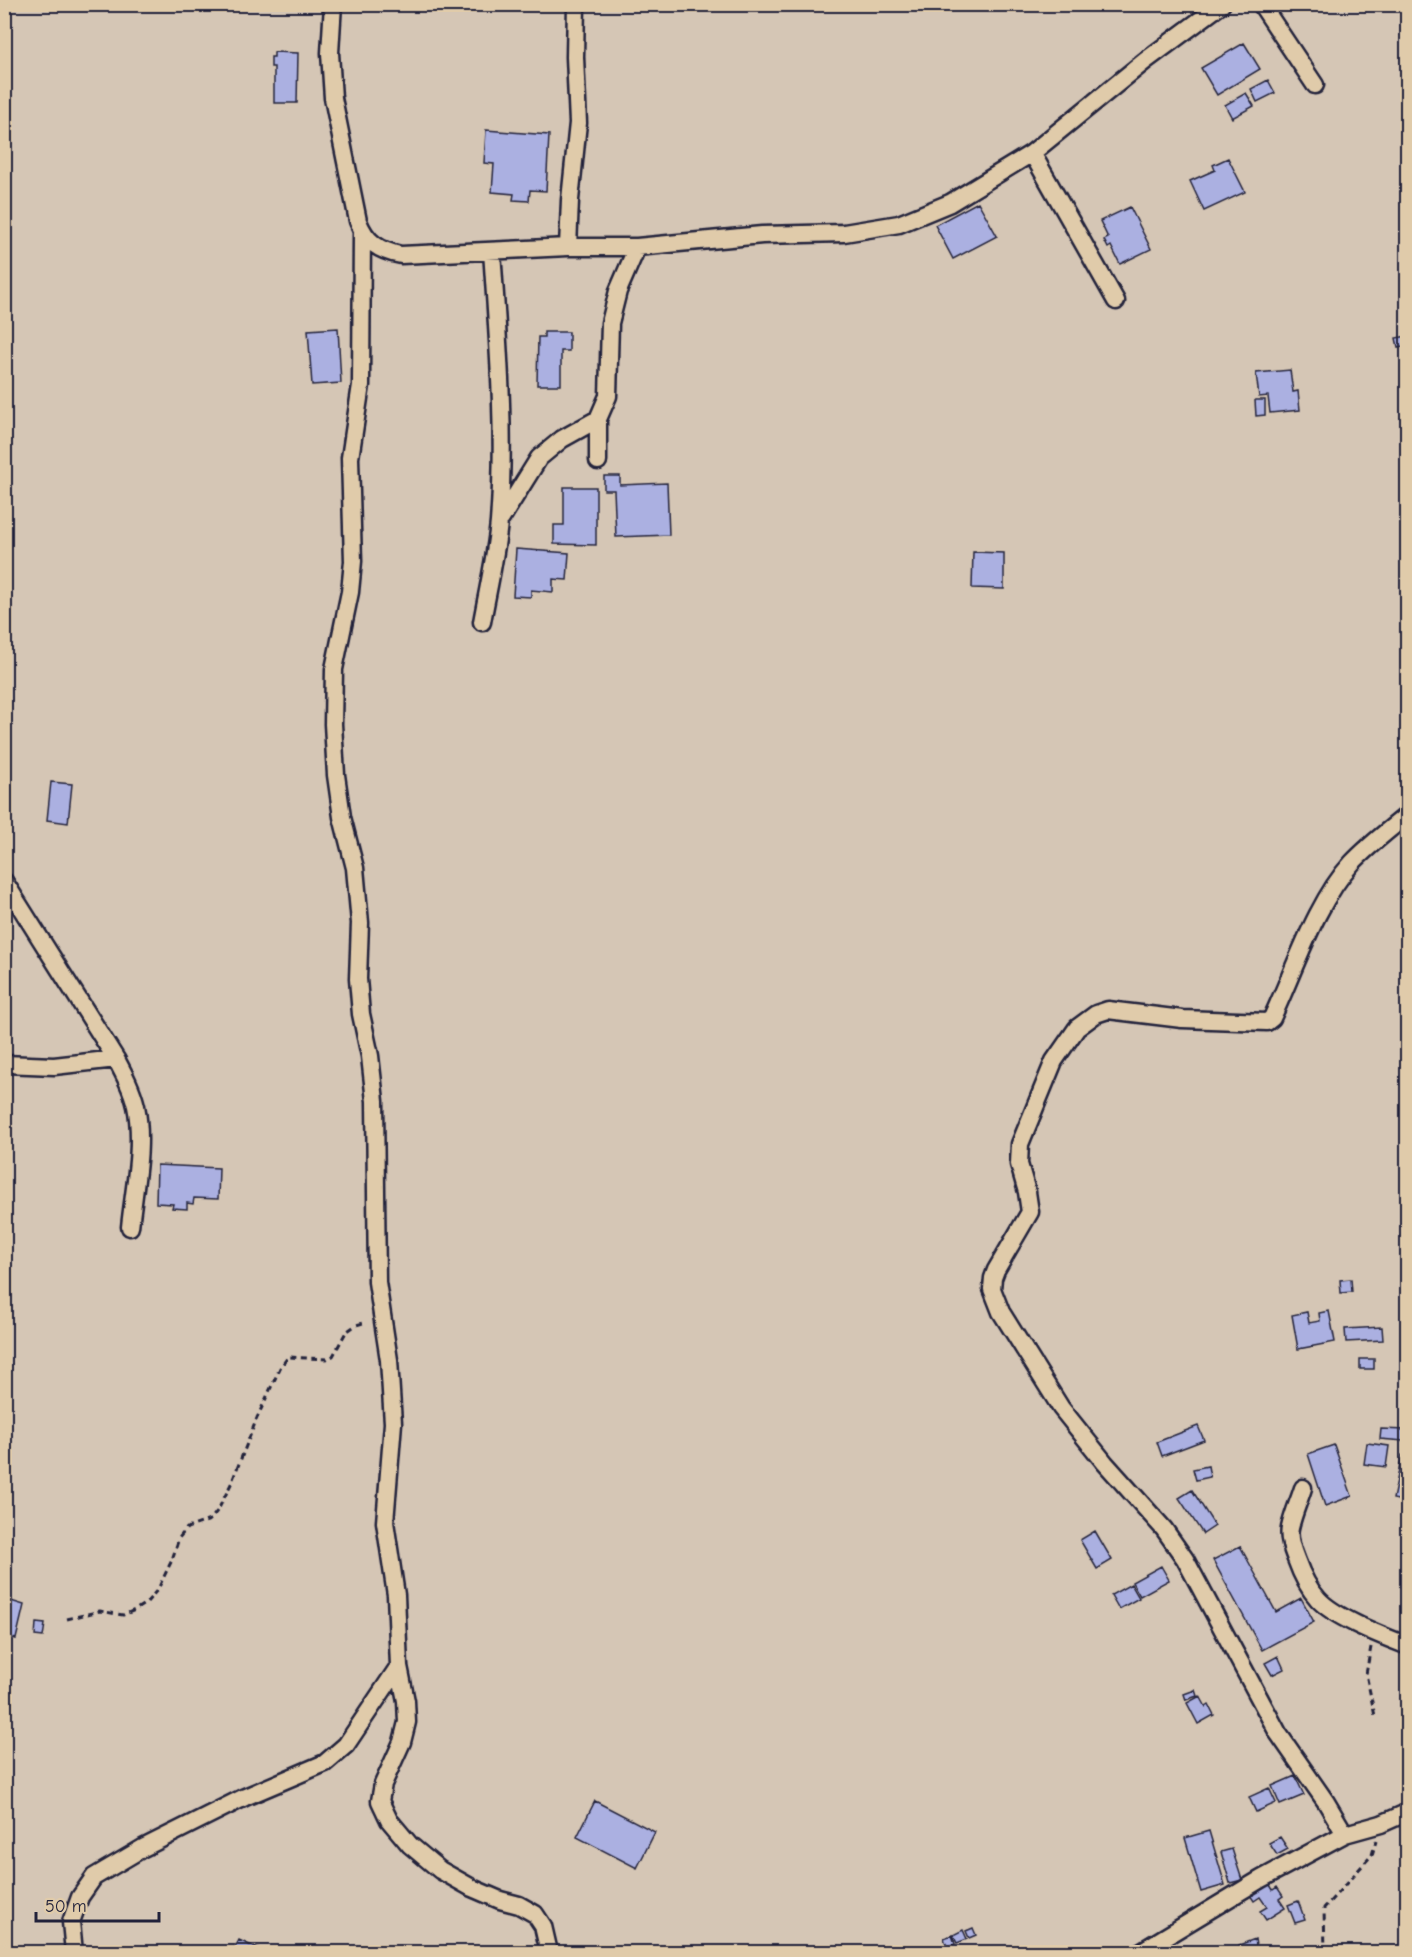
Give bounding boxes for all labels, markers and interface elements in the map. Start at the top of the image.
scale bar [36,1885,159,1923]
text: 50 m [45,1896,87,1917]

